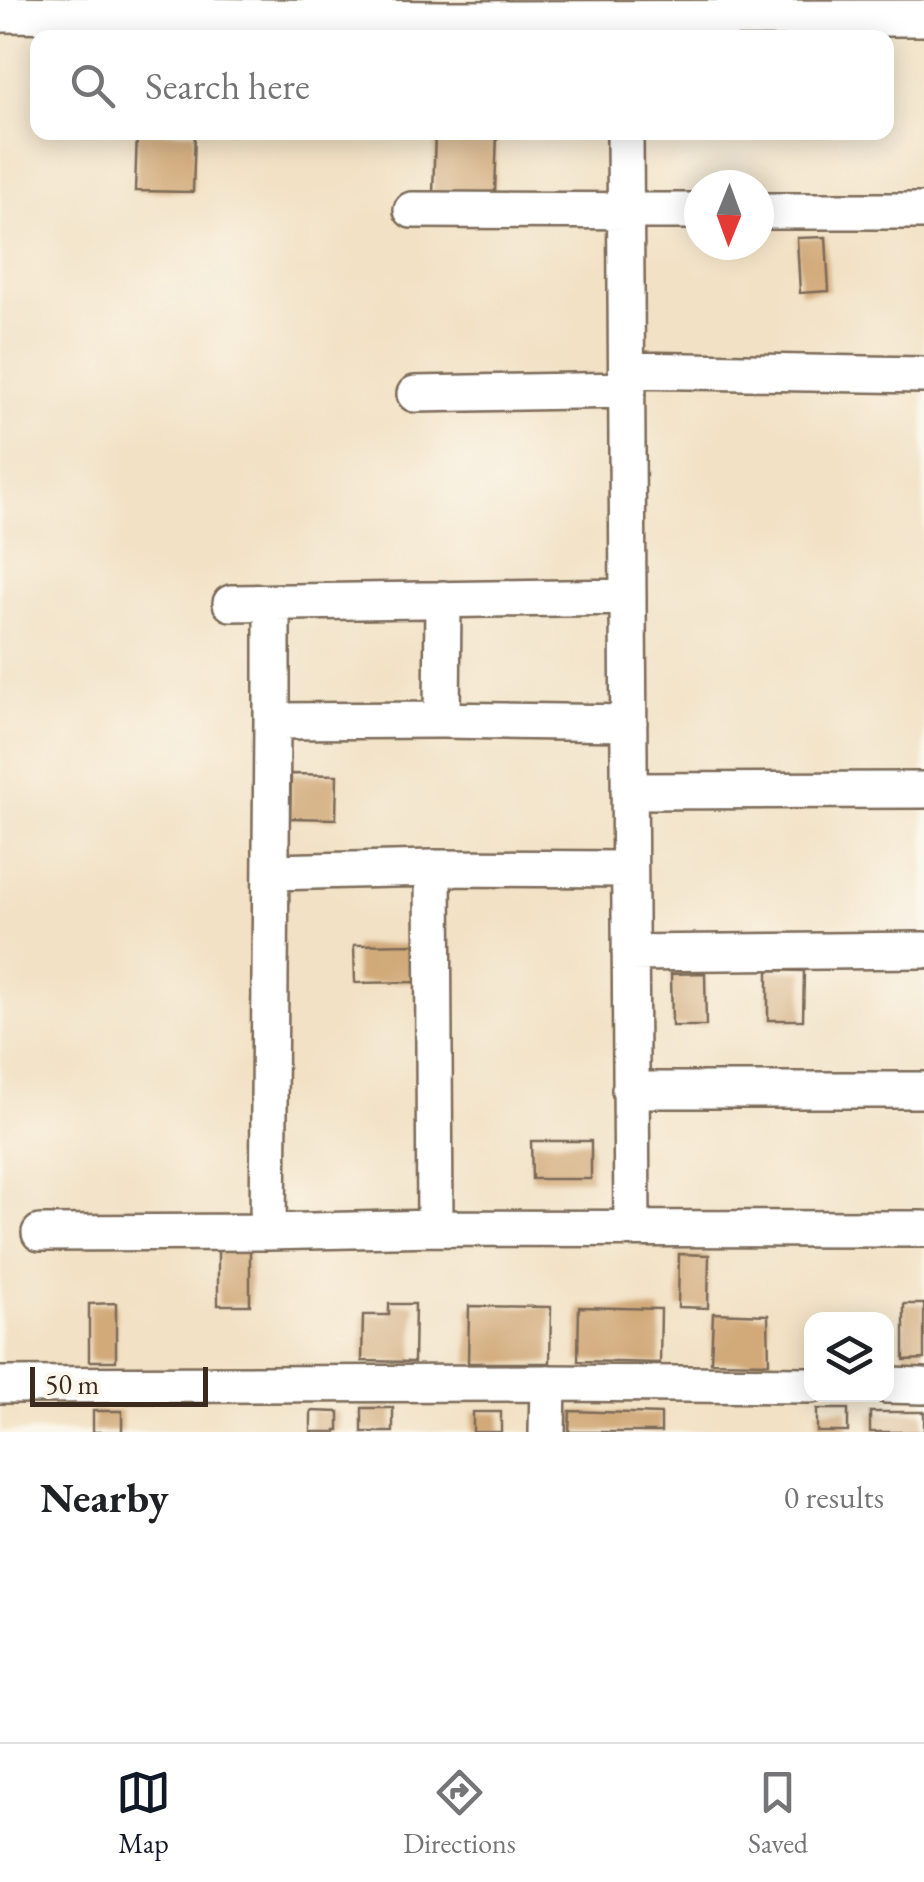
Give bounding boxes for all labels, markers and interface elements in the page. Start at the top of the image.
search box [30,30,894,140]
icon: search [65,58,120,113]
text: Search here [145,61,310,110]
north arrow [684,170,774,260]
map controls [804,1312,894,1402]
button: layers [804,1312,894,1402]
scale bar [30,1362,208,1406]
text: 50 m [45,1366,99,1402]
text: Nearby [40,1470,169,1525]
text: 0 results [784,1476,884,1518]
tab: Map [116,1765,171,1861]
tab: Directions [403,1765,516,1861]
tab: Saved [748,1765,808,1861]

